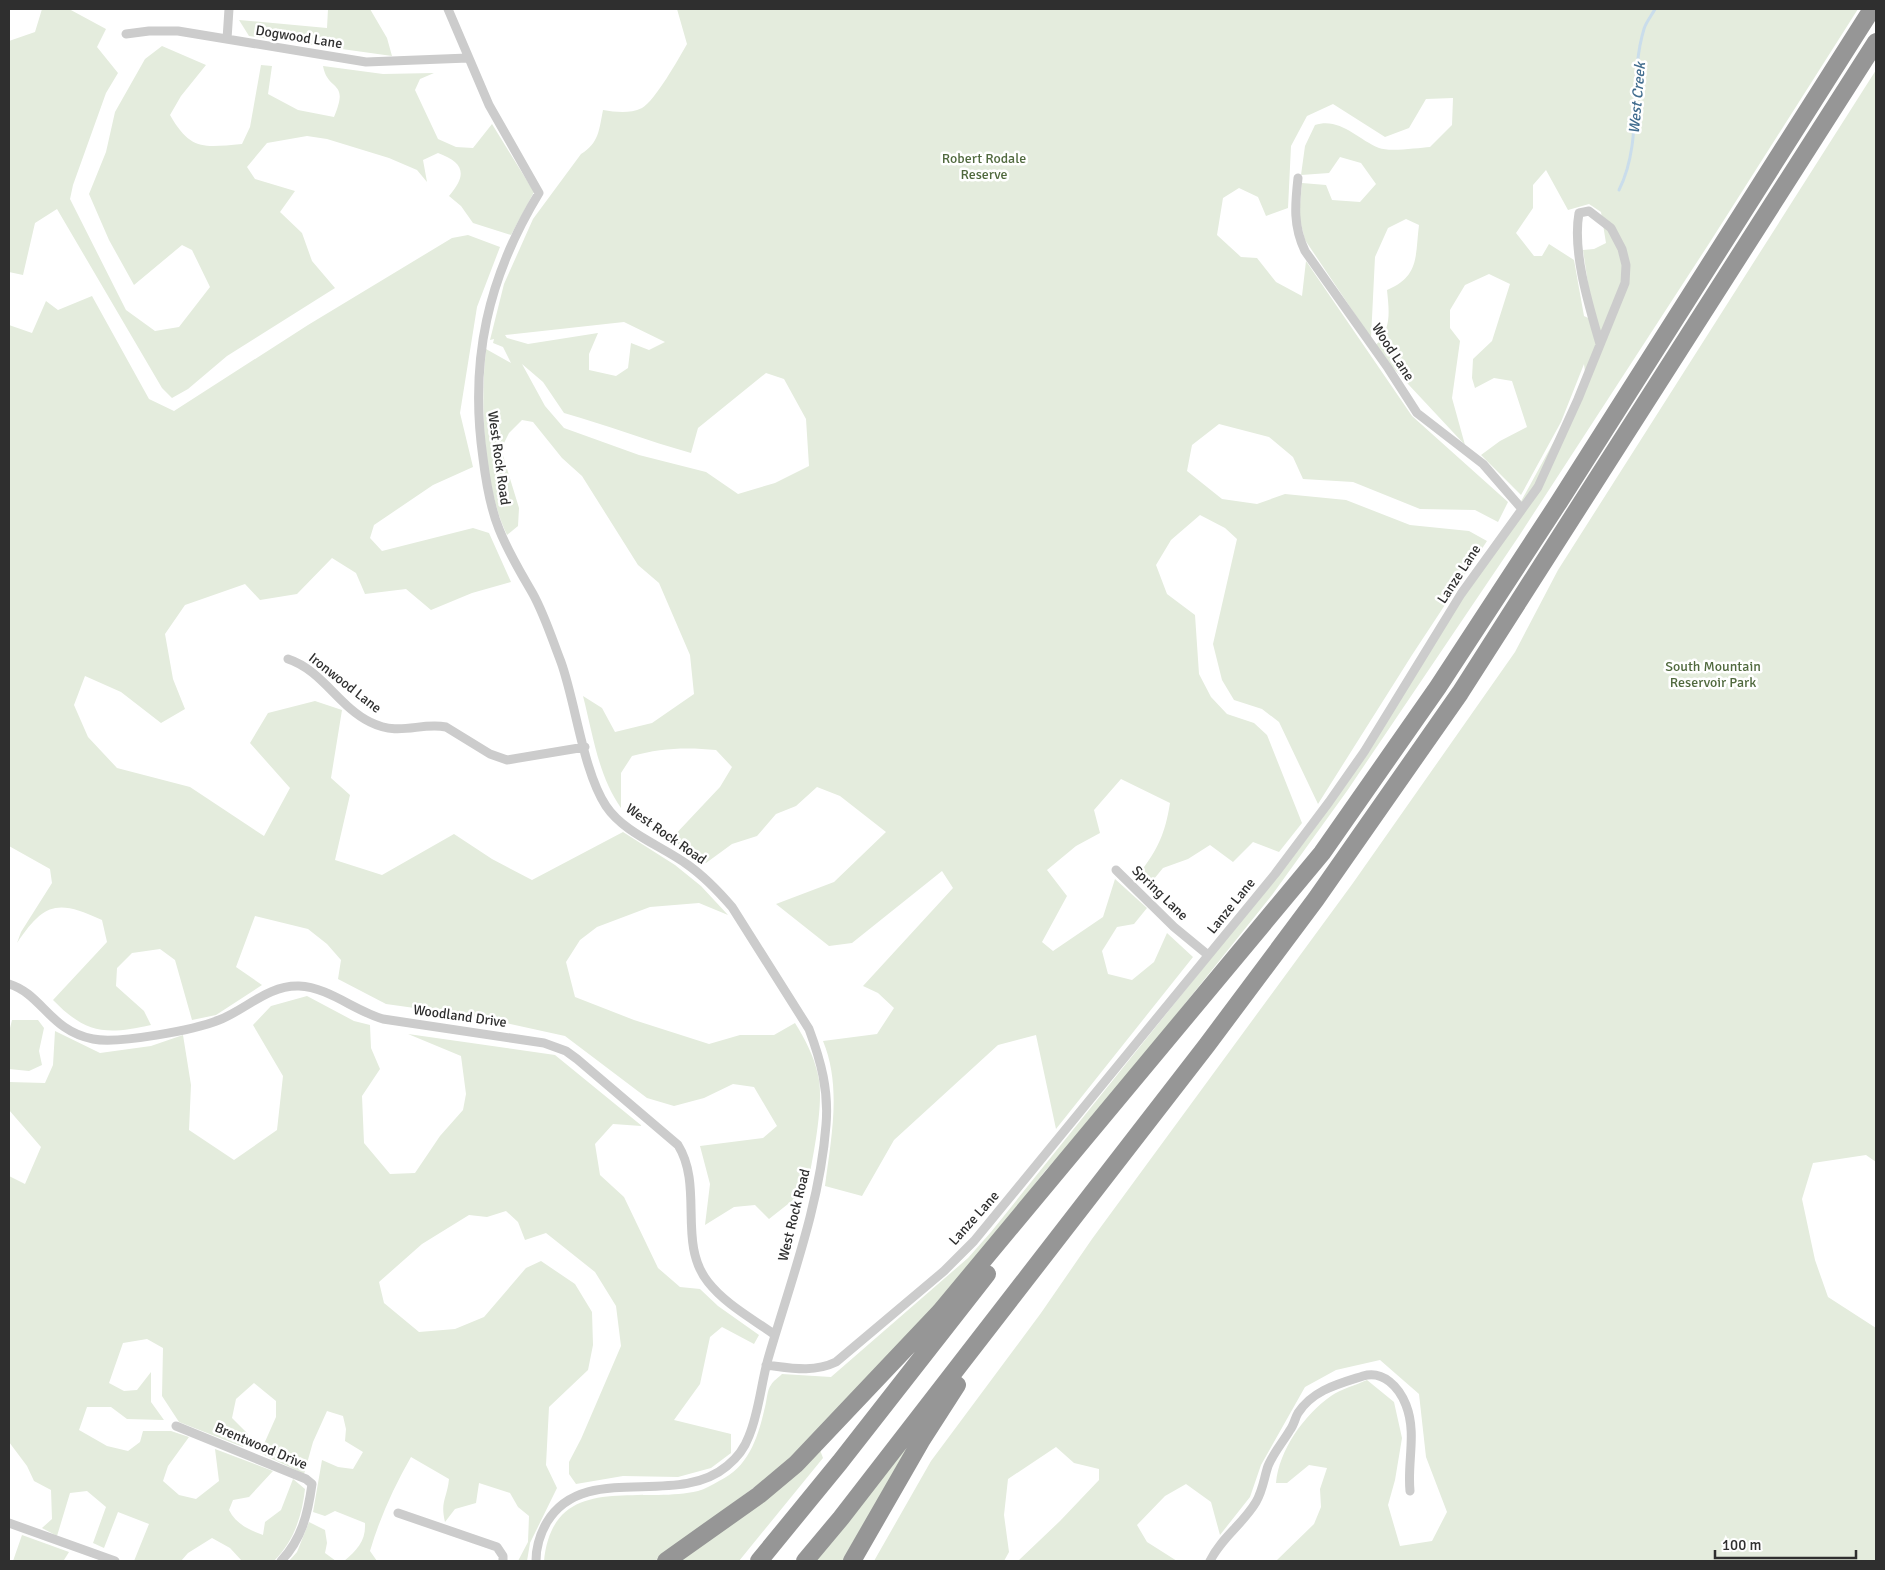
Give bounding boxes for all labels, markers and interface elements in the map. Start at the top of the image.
street label: Dogwood Lane [254,22,344,52]
water label: West Creek [1625,60,1649,134]
park label: Robert Rodale Reserve [942,150,1026,183]
street label: Wood Lane [1368,320,1418,384]
street label: West Rock Road [484,410,514,506]
street label: Lanze Lane [1434,541,1484,607]
street label: Ironwood Lane [305,649,385,717]
park label: South Mountain Reservoir Park [1665,658,1761,691]
street label: West Rock Road [622,800,710,868]
street label: Spring Lane [1128,862,1192,924]
street label: Lanze Lane [1203,875,1259,937]
street label: Woodland Drive [412,1001,508,1031]
street label: West Rock Road [774,1167,814,1263]
street label: Lanze Lane [945,1187,1003,1249]
street label: Brentwood Drive [212,1419,310,1473]
scale bar [1715,1528,1856,1560]
text: 100 m [1722,1536,1762,1554]

